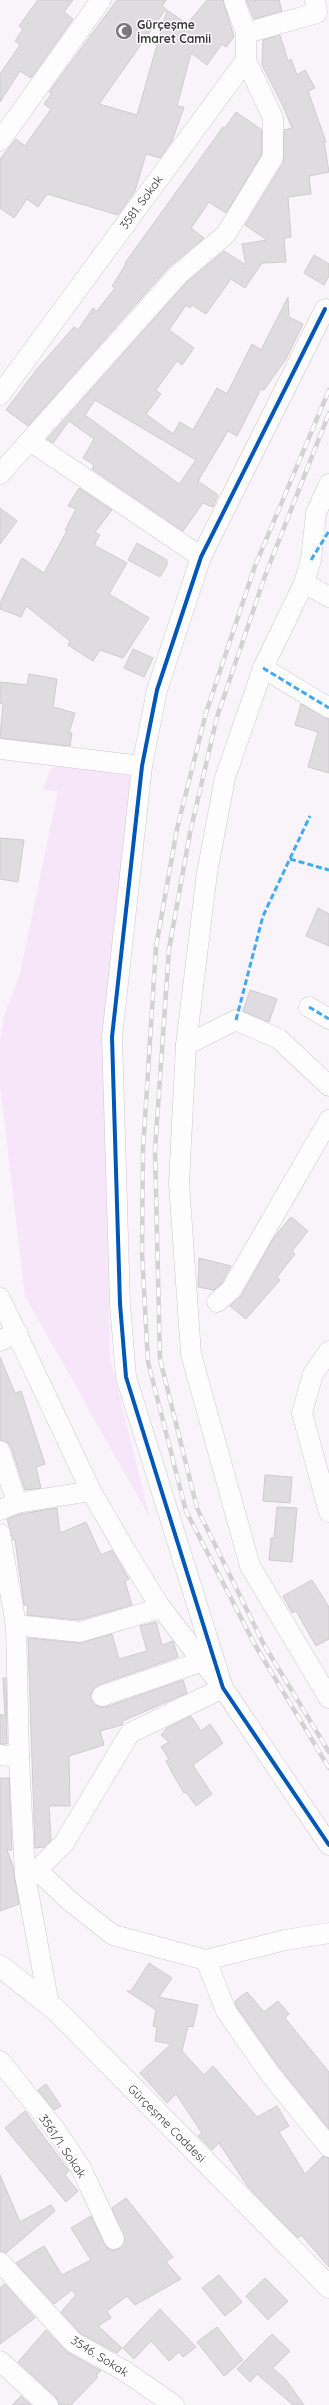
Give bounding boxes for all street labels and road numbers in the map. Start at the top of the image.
street label: 3581. Sokak [116,172,166,232]
street label: Gürçeşme Caddesi [125,2081,209,2165]
street label: 3561/1. Sokak [36,2111,90,2181]
street label: 3546. Sokak [68,2332,132,2380]

